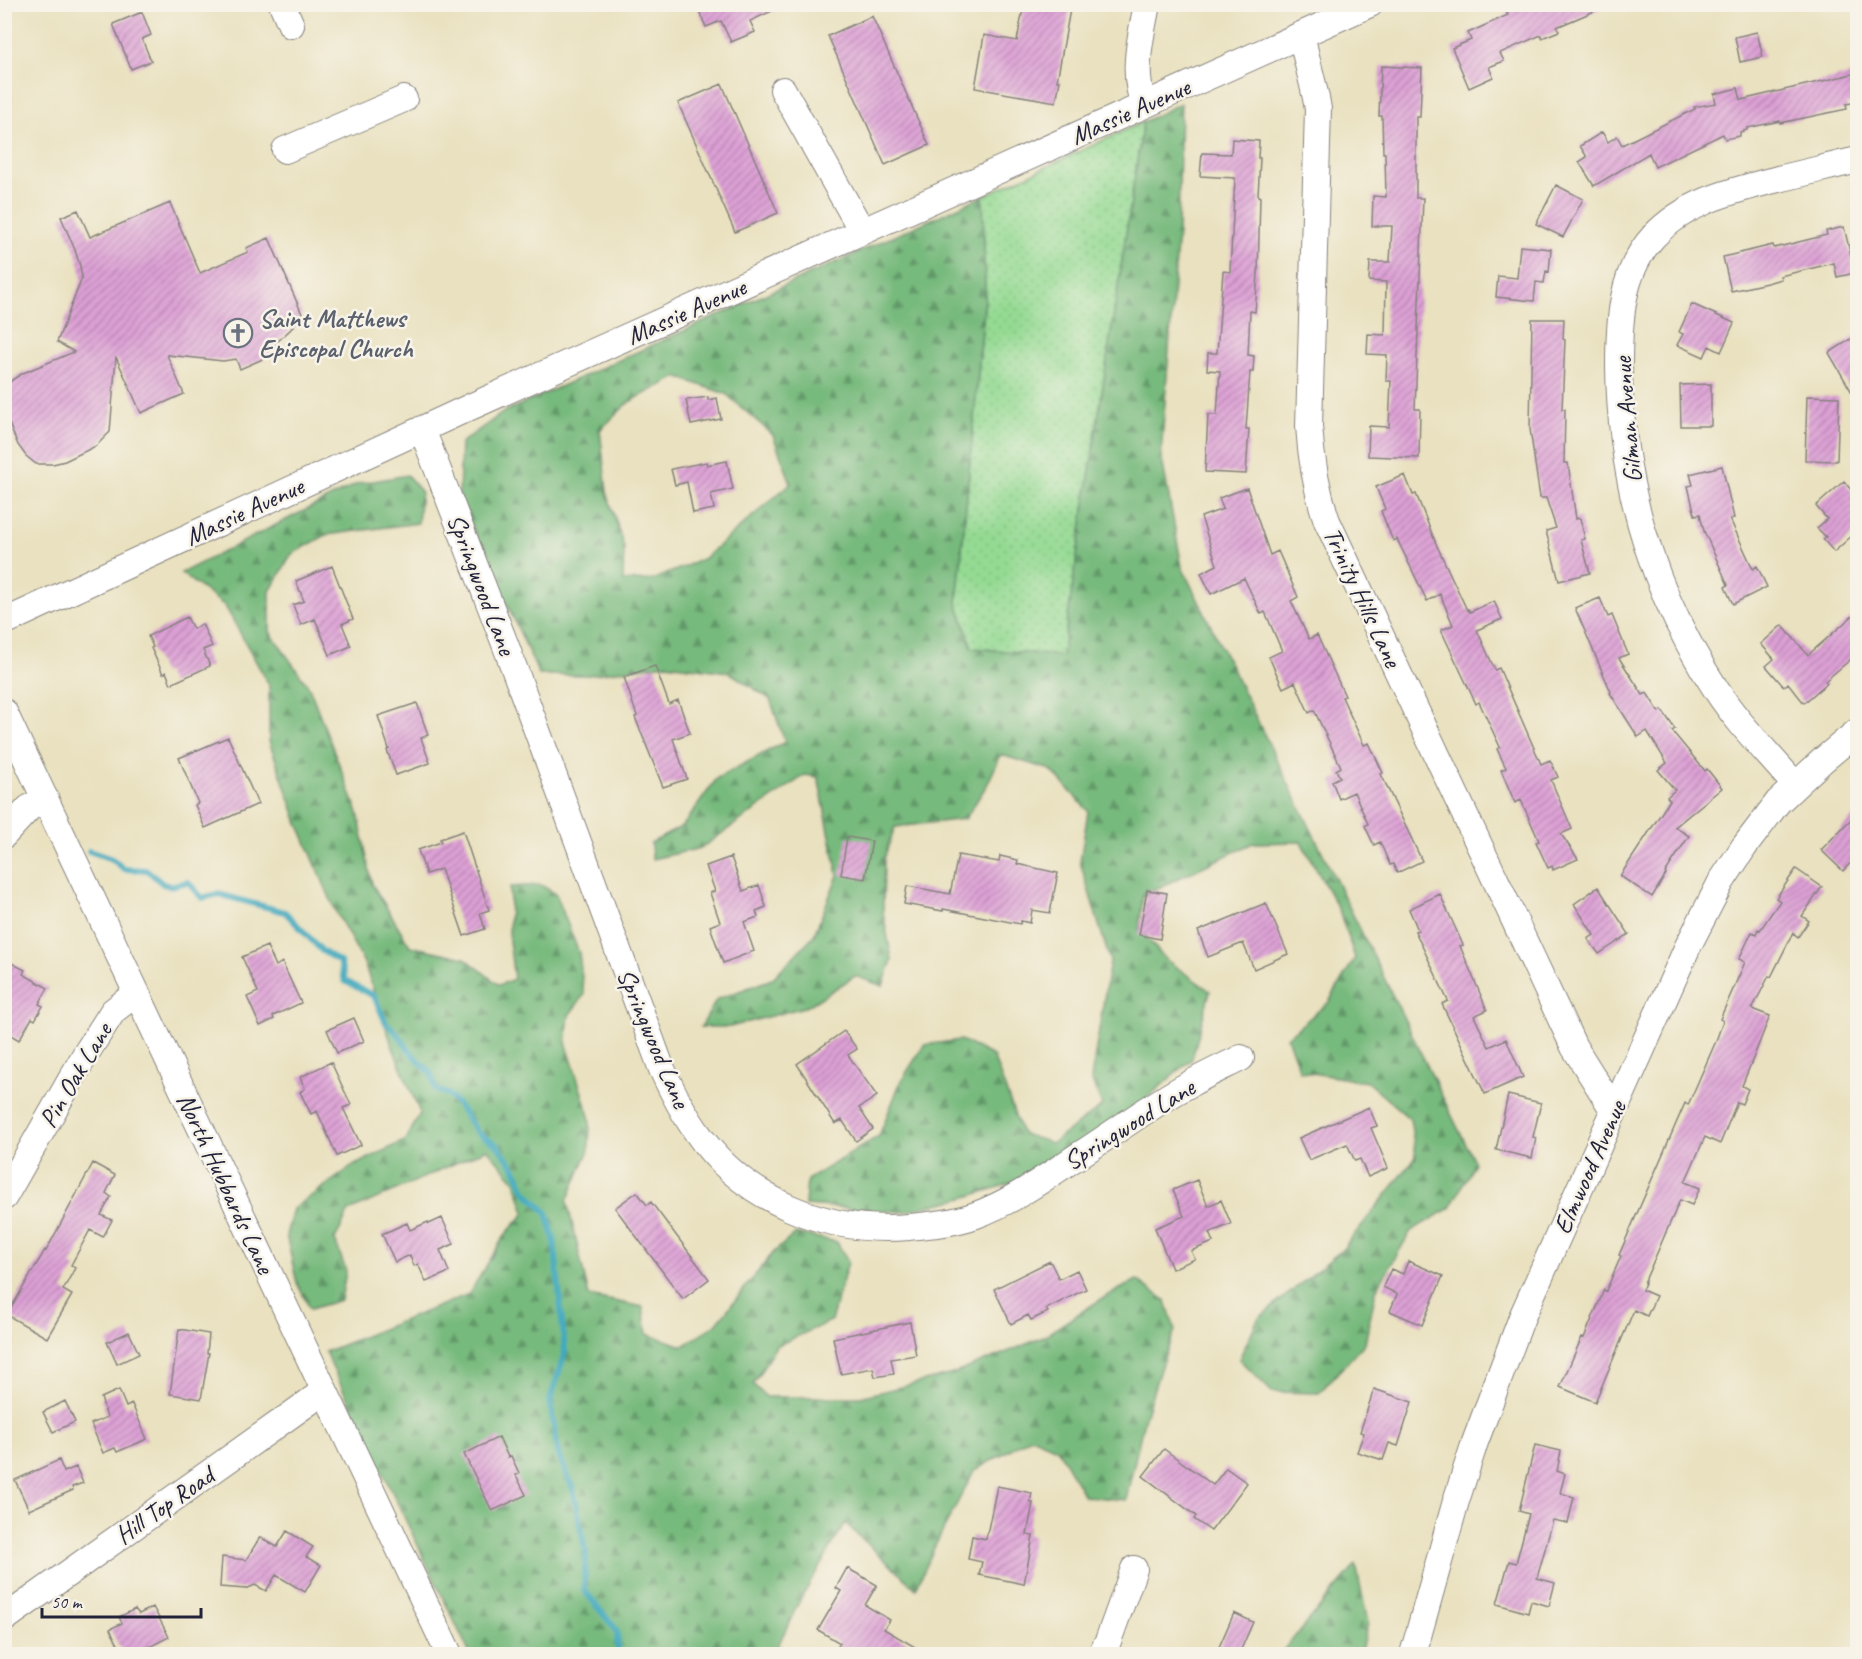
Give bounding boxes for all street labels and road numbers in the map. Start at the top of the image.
street label: Massie Avenue [1065,70,1196,152]
street label: Massie Avenue [621,270,752,352]
street label: Gilman Avenue [1605,354,1649,484]
street label: Massie Avenue [180,469,310,553]
street label: Springwood Lane [440,509,524,661]
street label: Trinity Hills Lane [1316,522,1410,674]
street label: Springwood Lane [609,963,698,1114]
street label: Pin Oak Lane [31,1015,121,1134]
street label: Springwood Lane [1058,1070,1202,1178]
street label: North Hubbards Lane [169,1088,283,1280]
street label: Elmwood Avenue [1545,1094,1634,1239]
street label: Hill Top Road [108,1457,223,1551]

